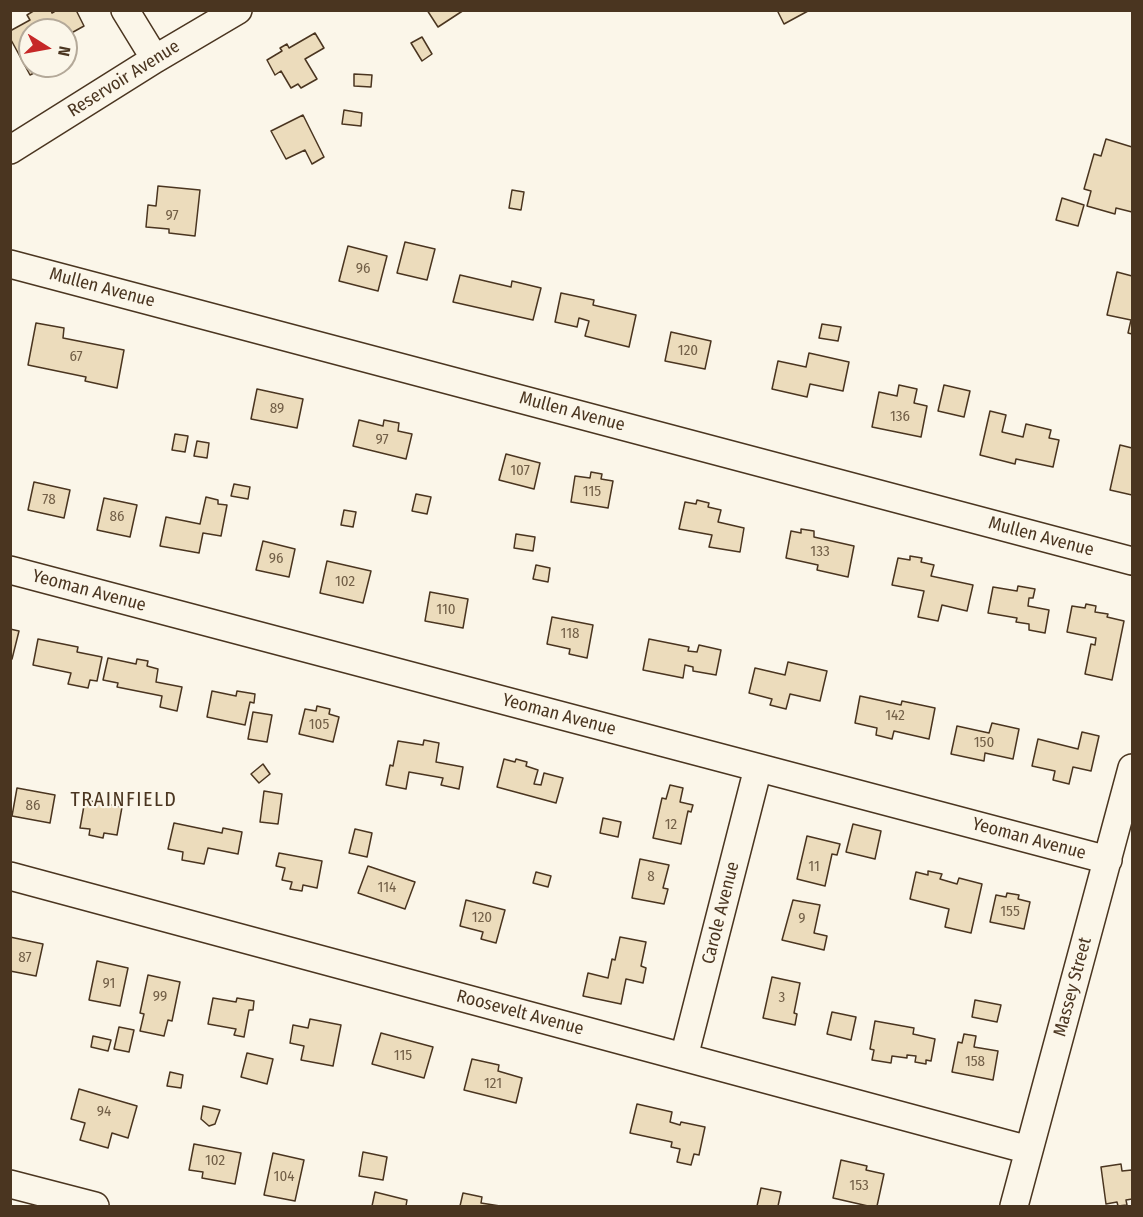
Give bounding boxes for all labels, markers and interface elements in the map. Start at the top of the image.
north arrow [18,18,78,78]
street label: Reservoir Avenue [64,36,184,122]
text: N [54,45,74,58]
house number: 97 [165,207,179,225]
house number: 96 [356,260,370,278]
street label: Mullen Avenue [47,264,157,312]
house number: 120 [678,342,698,360]
house number: 67 [69,348,83,366]
street label: Mullen Avenue [517,388,627,436]
house number: 89 [270,400,284,418]
house number: 136 [890,408,910,426]
house number: 97 [375,431,389,449]
house number: 107 [510,462,530,480]
house number: 115 [583,483,601,501]
house number: 78 [42,491,56,509]
house number: 86 [110,508,124,526]
street label: Mullen Avenue [986,513,1096,561]
house number: 133 [810,543,830,561]
house number: 96 [269,550,283,568]
street label: Yeoman Avenue [30,565,148,617]
house number: 102 [335,573,355,591]
house number: 110 [436,601,456,619]
house number: 118 [561,625,579,643]
street label: Yeoman Avenue [500,689,618,741]
house number: 142 [885,707,905,725]
house number: 105 [309,716,329,734]
house number: 150 [974,734,994,752]
district label: TRAINFIELD [71,788,177,812]
house number: 86 [26,797,40,815]
street label: Yeoman Avenue [970,813,1088,865]
house number: 12 [665,816,677,834]
house number: 11 [808,858,820,876]
street label: Carole Avenue [698,859,744,967]
house number: 8 [647,868,655,886]
house number: 114 [378,879,396,897]
house number: 155 [1000,903,1020,921]
house number: 120 [472,909,492,927]
house number: 9 [798,910,806,928]
street label: Massey Street [1049,935,1097,1039]
house number: 87 [18,949,32,967]
house number: 91 [103,975,115,993]
street label: Roosevelt Avenue [454,986,586,1040]
house number: 99 [153,988,167,1006]
house number: 3 [779,989,785,1007]
house number: 115 [394,1047,412,1065]
house number: 158 [965,1053,985,1071]
house number: 121 [484,1075,502,1093]
house number: 94 [97,1103,111,1121]
house number: 102 [205,1152,225,1170]
house number: 104 [274,1168,294,1186]
house number: 153 [849,1177,869,1195]

